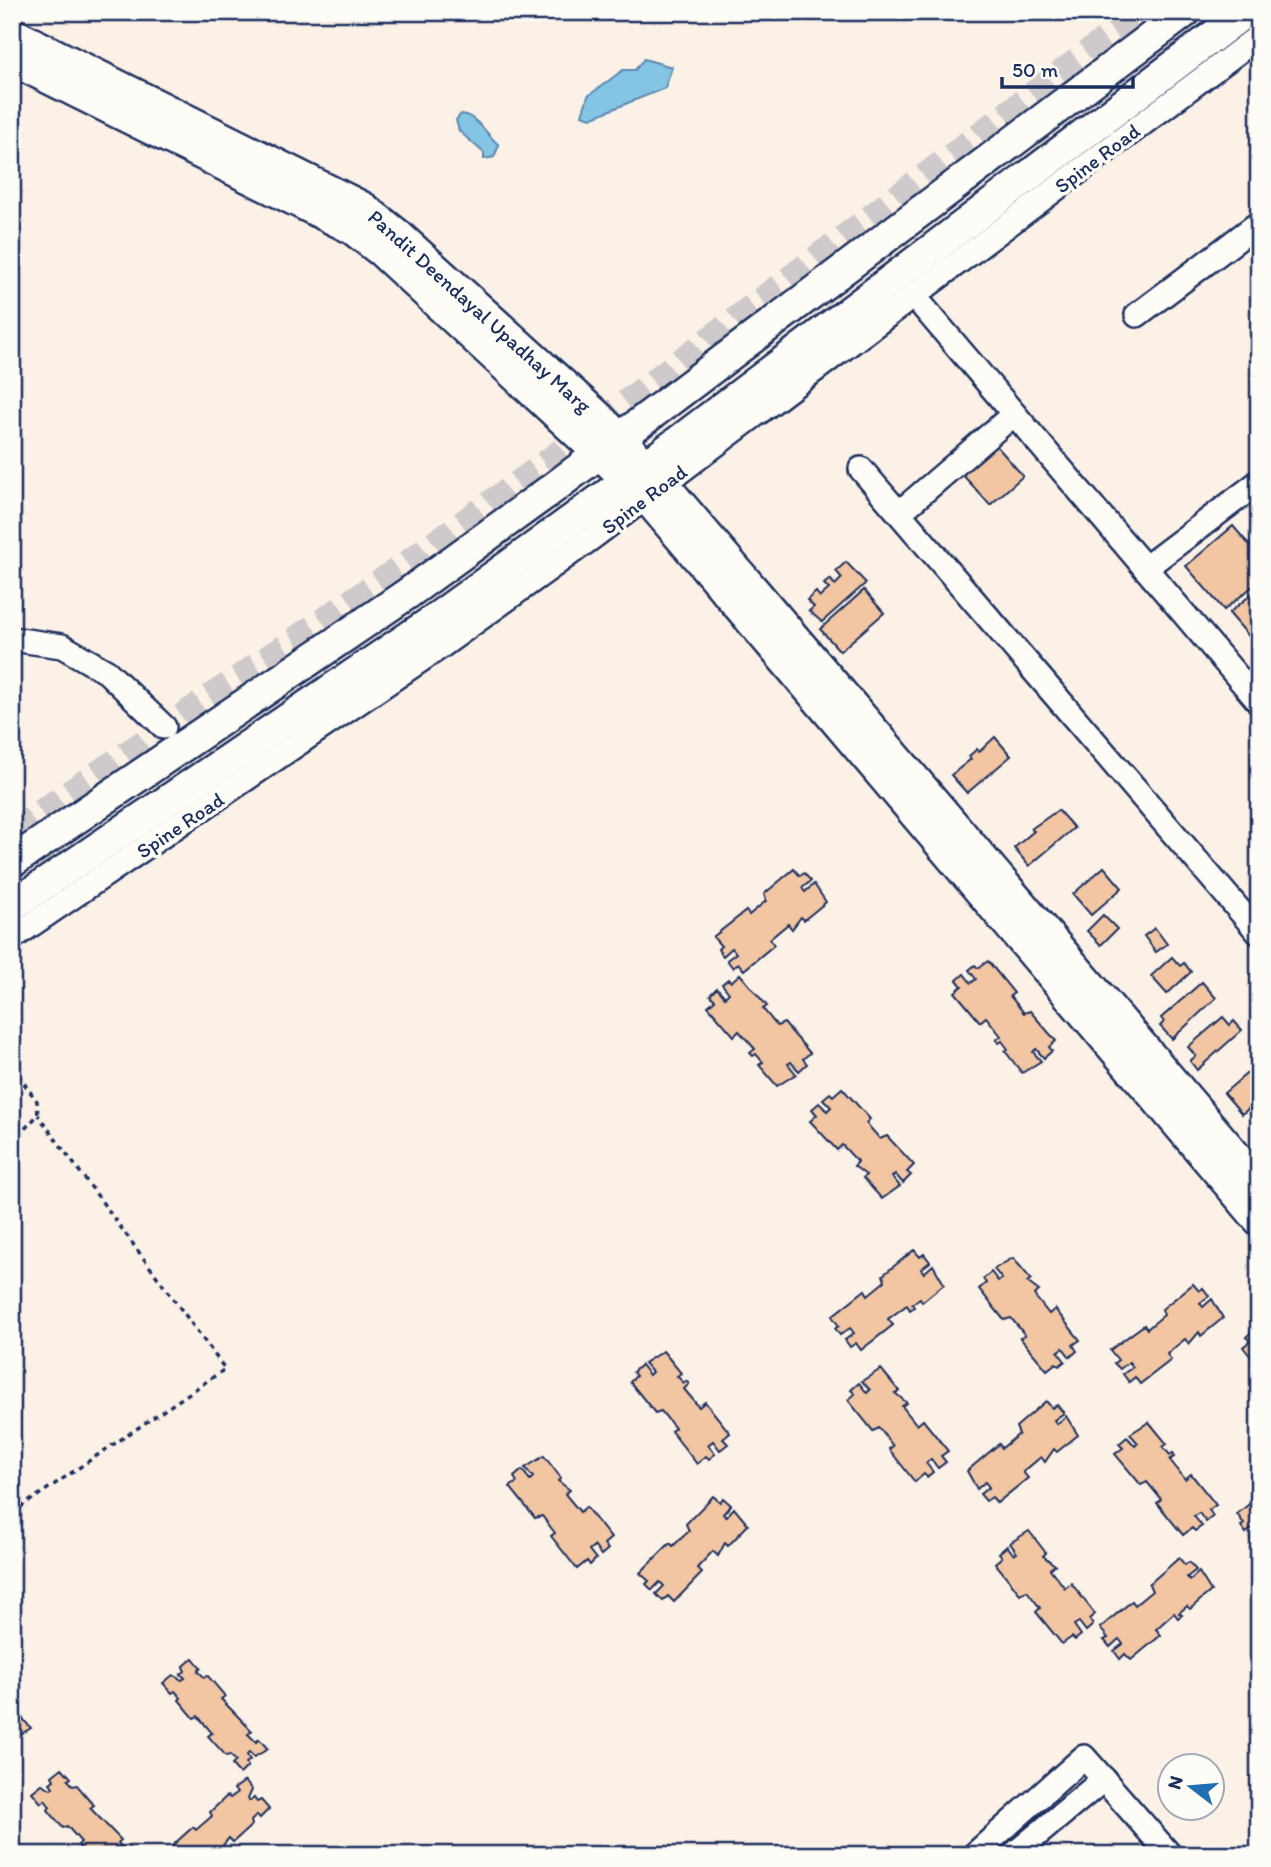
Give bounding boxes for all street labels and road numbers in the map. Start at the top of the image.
street label: Spine Road [1049,118,1145,198]
street label: Pandit Deendayal Upadhay Marg [363,204,597,418]
street label: Spine Road [596,459,692,539]
street label: Spine Road [131,786,229,863]

